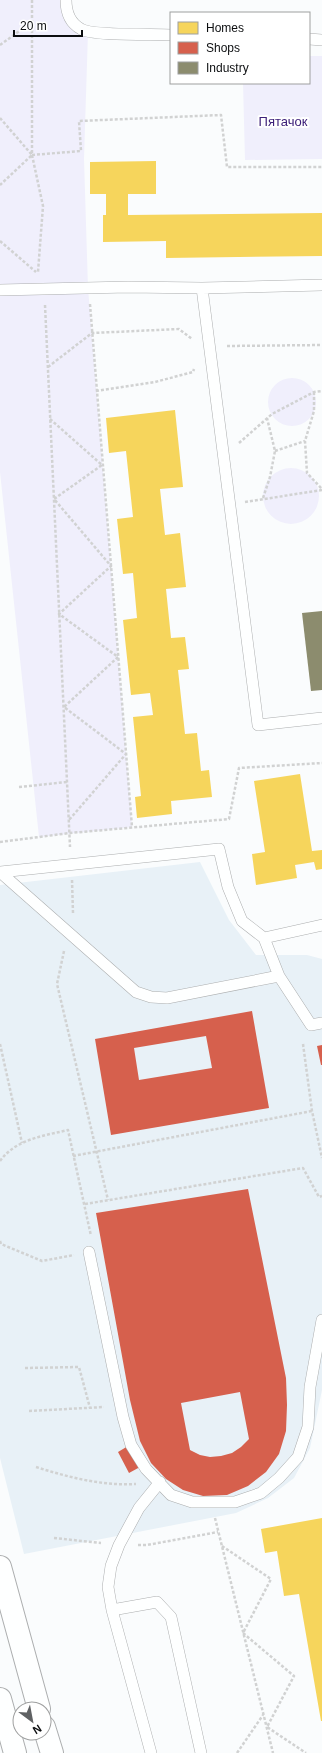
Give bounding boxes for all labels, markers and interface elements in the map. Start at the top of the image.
scale bar [14,12,82,38]
legend [170,12,310,84]
text: 20 m [20,19,47,33]
text: Homes [206,21,244,35]
text: Shops [206,41,240,55]
text: Industry [206,61,249,75]
park label: Пятачок [259,114,308,129]
north arrow [12,1701,52,1741]
text: N [31,1722,44,1737]

